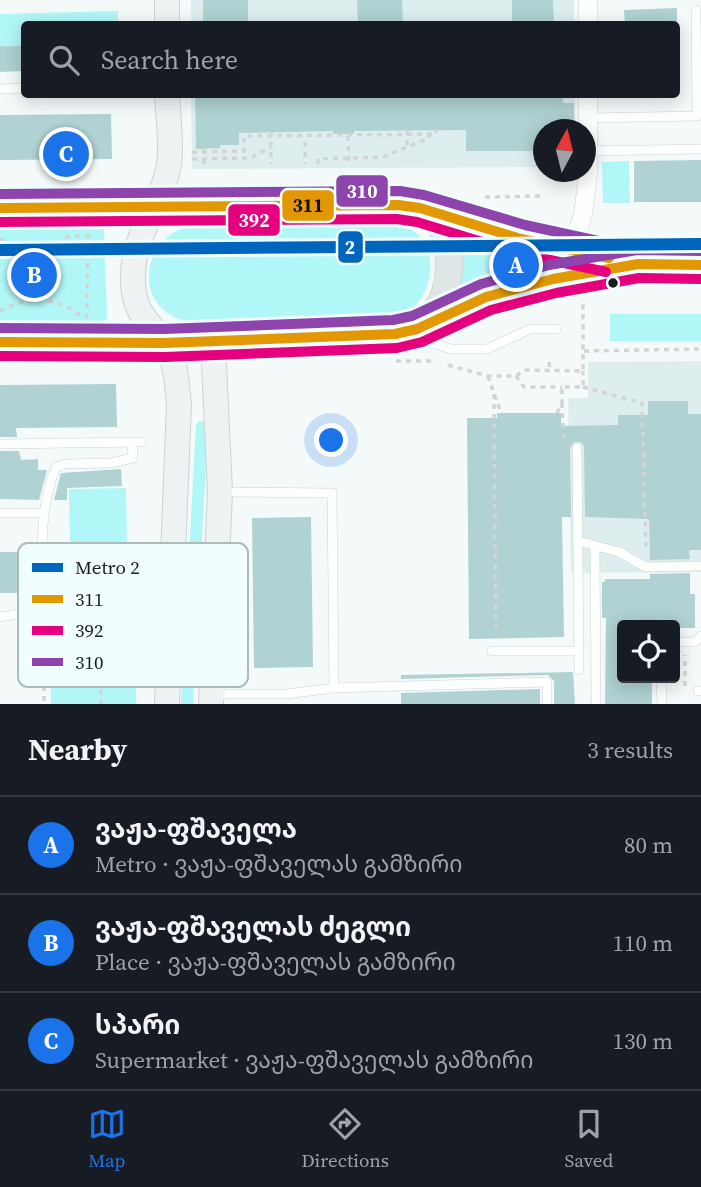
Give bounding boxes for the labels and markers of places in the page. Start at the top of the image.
pin: C [43,128,89,180]
pin: A [493,239,539,291]
pin: B [11,249,57,301]
unlabelled marker [606,276,620,290]

